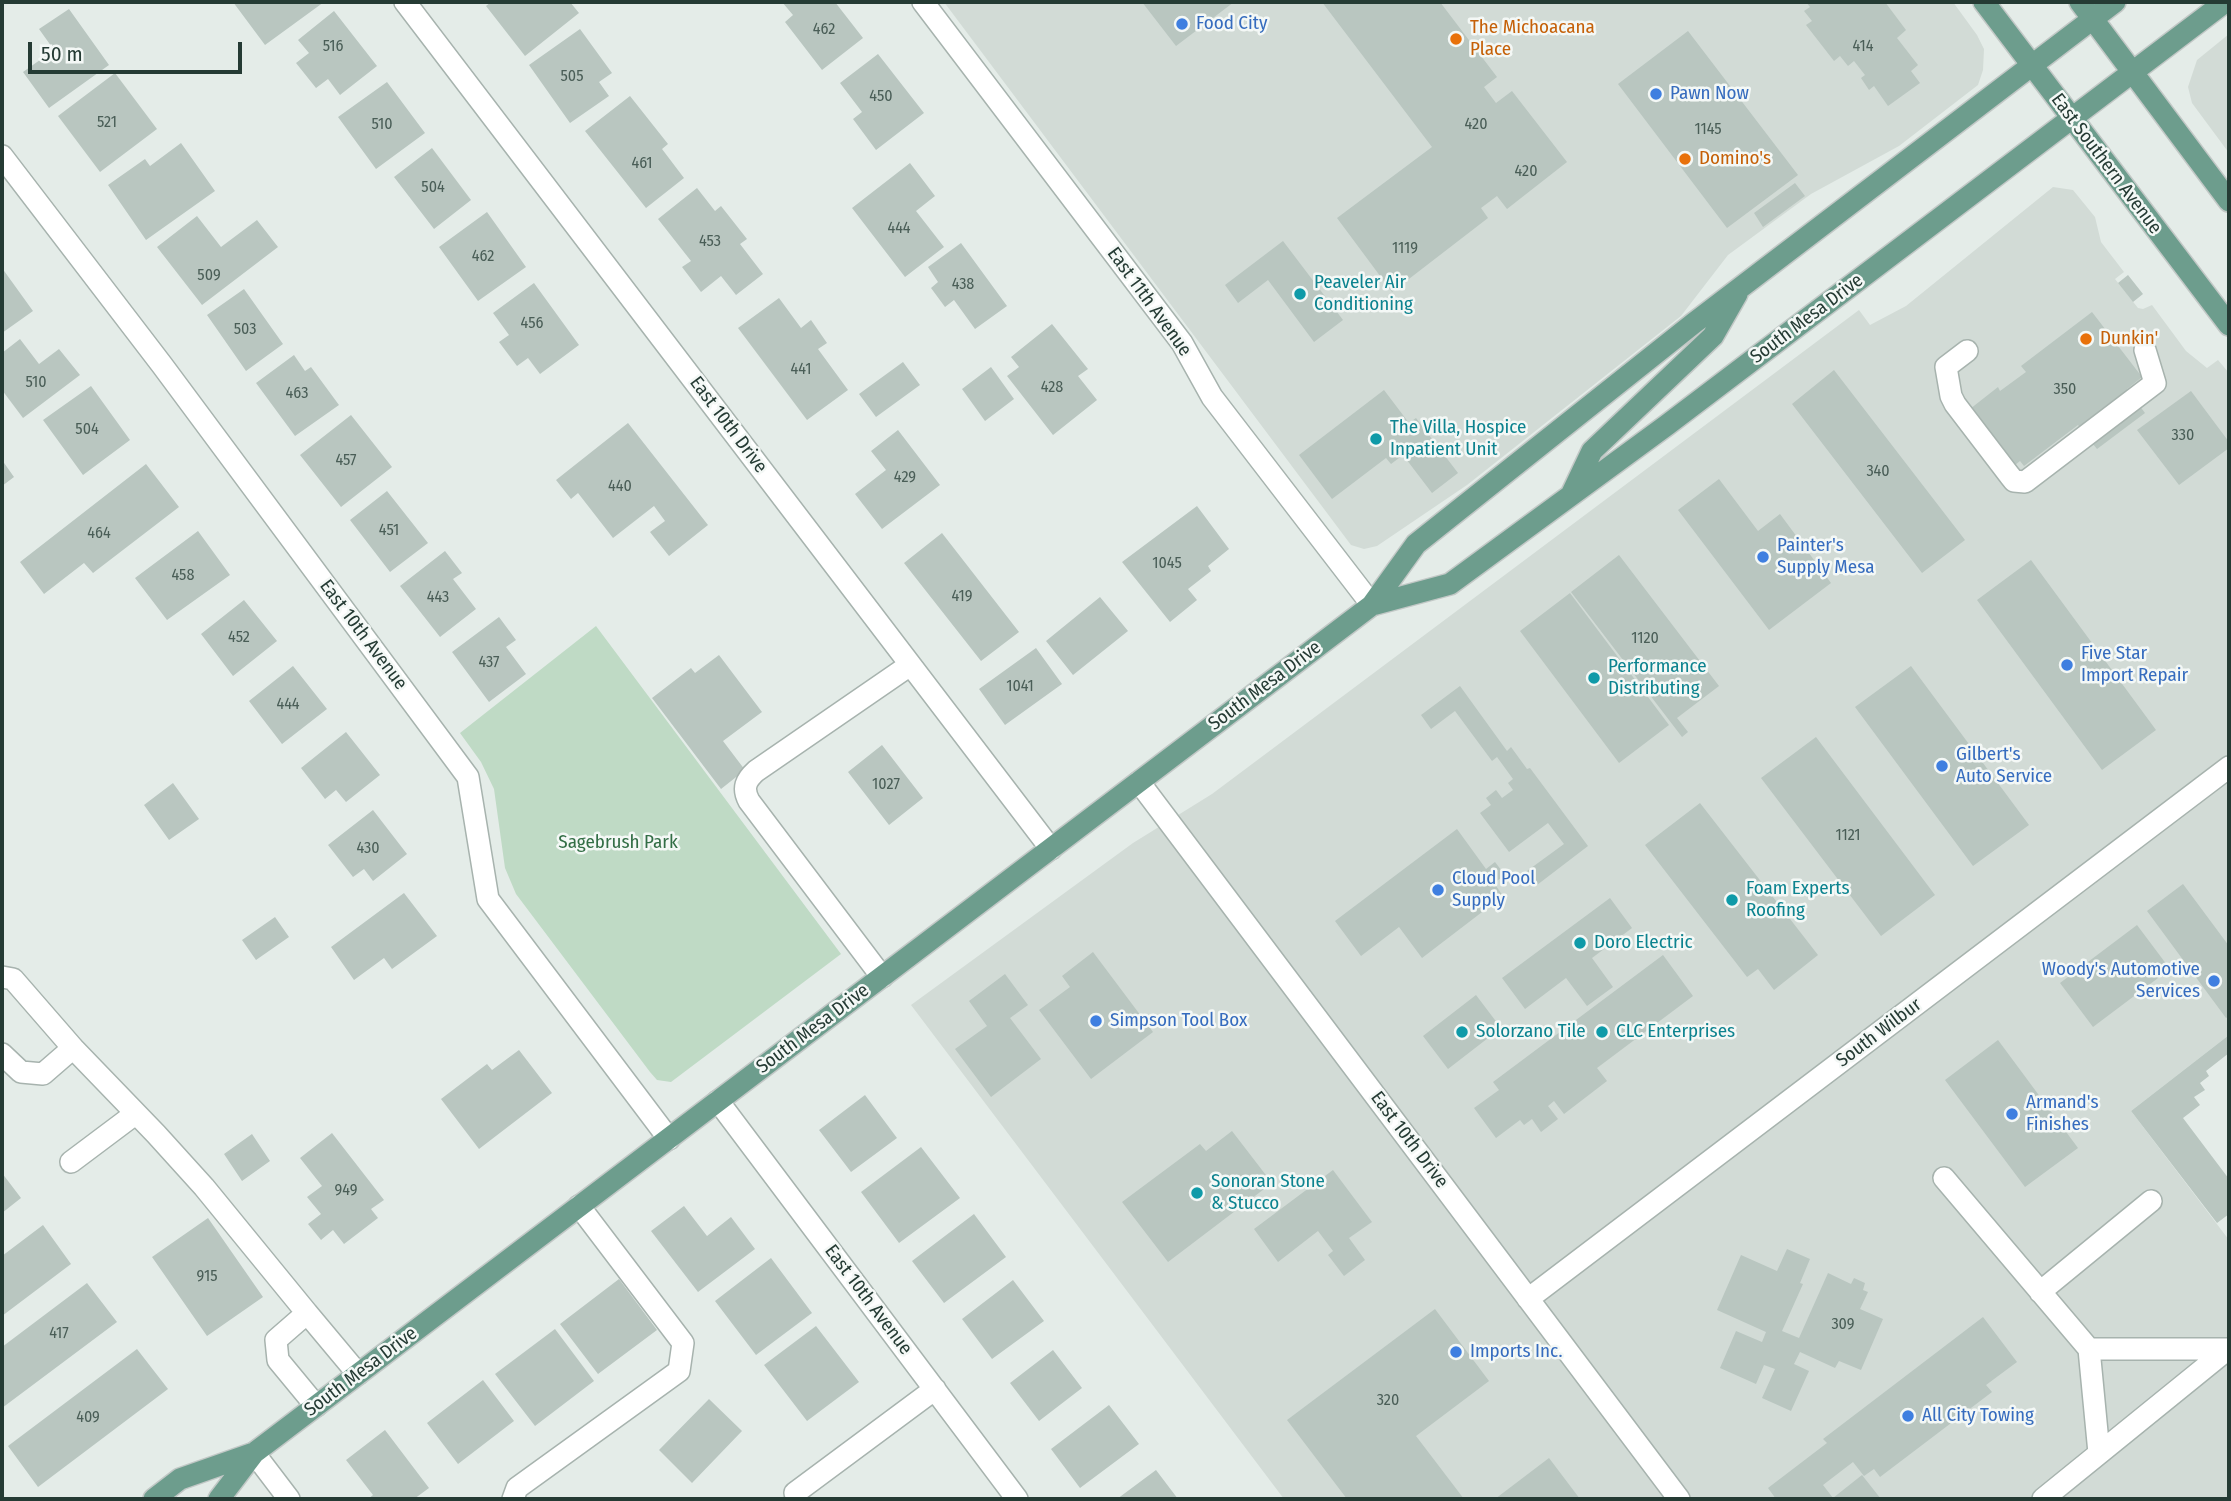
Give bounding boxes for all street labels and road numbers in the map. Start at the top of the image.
street label: East Southern Avenue [2046,89,2166,239]
street label: East 11th Avenue [1102,243,1196,361]
street label: South Mesa Drive [1746,269,1868,369]
street label: East 10th Drive [684,372,772,478]
street label: East 10th Avenue [314,576,412,694]
street label: South Mesa Drive [1204,636,1326,736]
street label: South Mesa Drive [752,979,874,1079]
street label: South Wilbur [1832,994,1926,1072]
street label: East 10th Drive [1365,1087,1453,1193]
street label: East 10th Avenue [819,1241,917,1359]
street label: South Mesa Drive [300,1322,422,1422]

